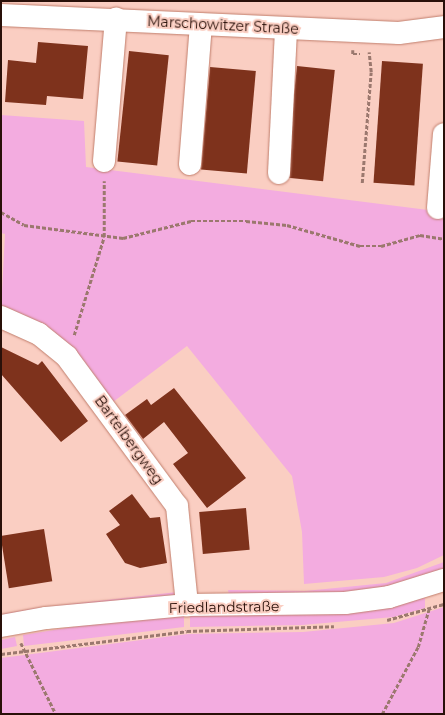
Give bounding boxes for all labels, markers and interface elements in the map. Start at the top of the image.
street label: Marschowitzer Straße [147,13,299,37]
street label: Bartelbergweg [91,392,167,488]
street label: Friedlandstraße [169,598,279,616]

